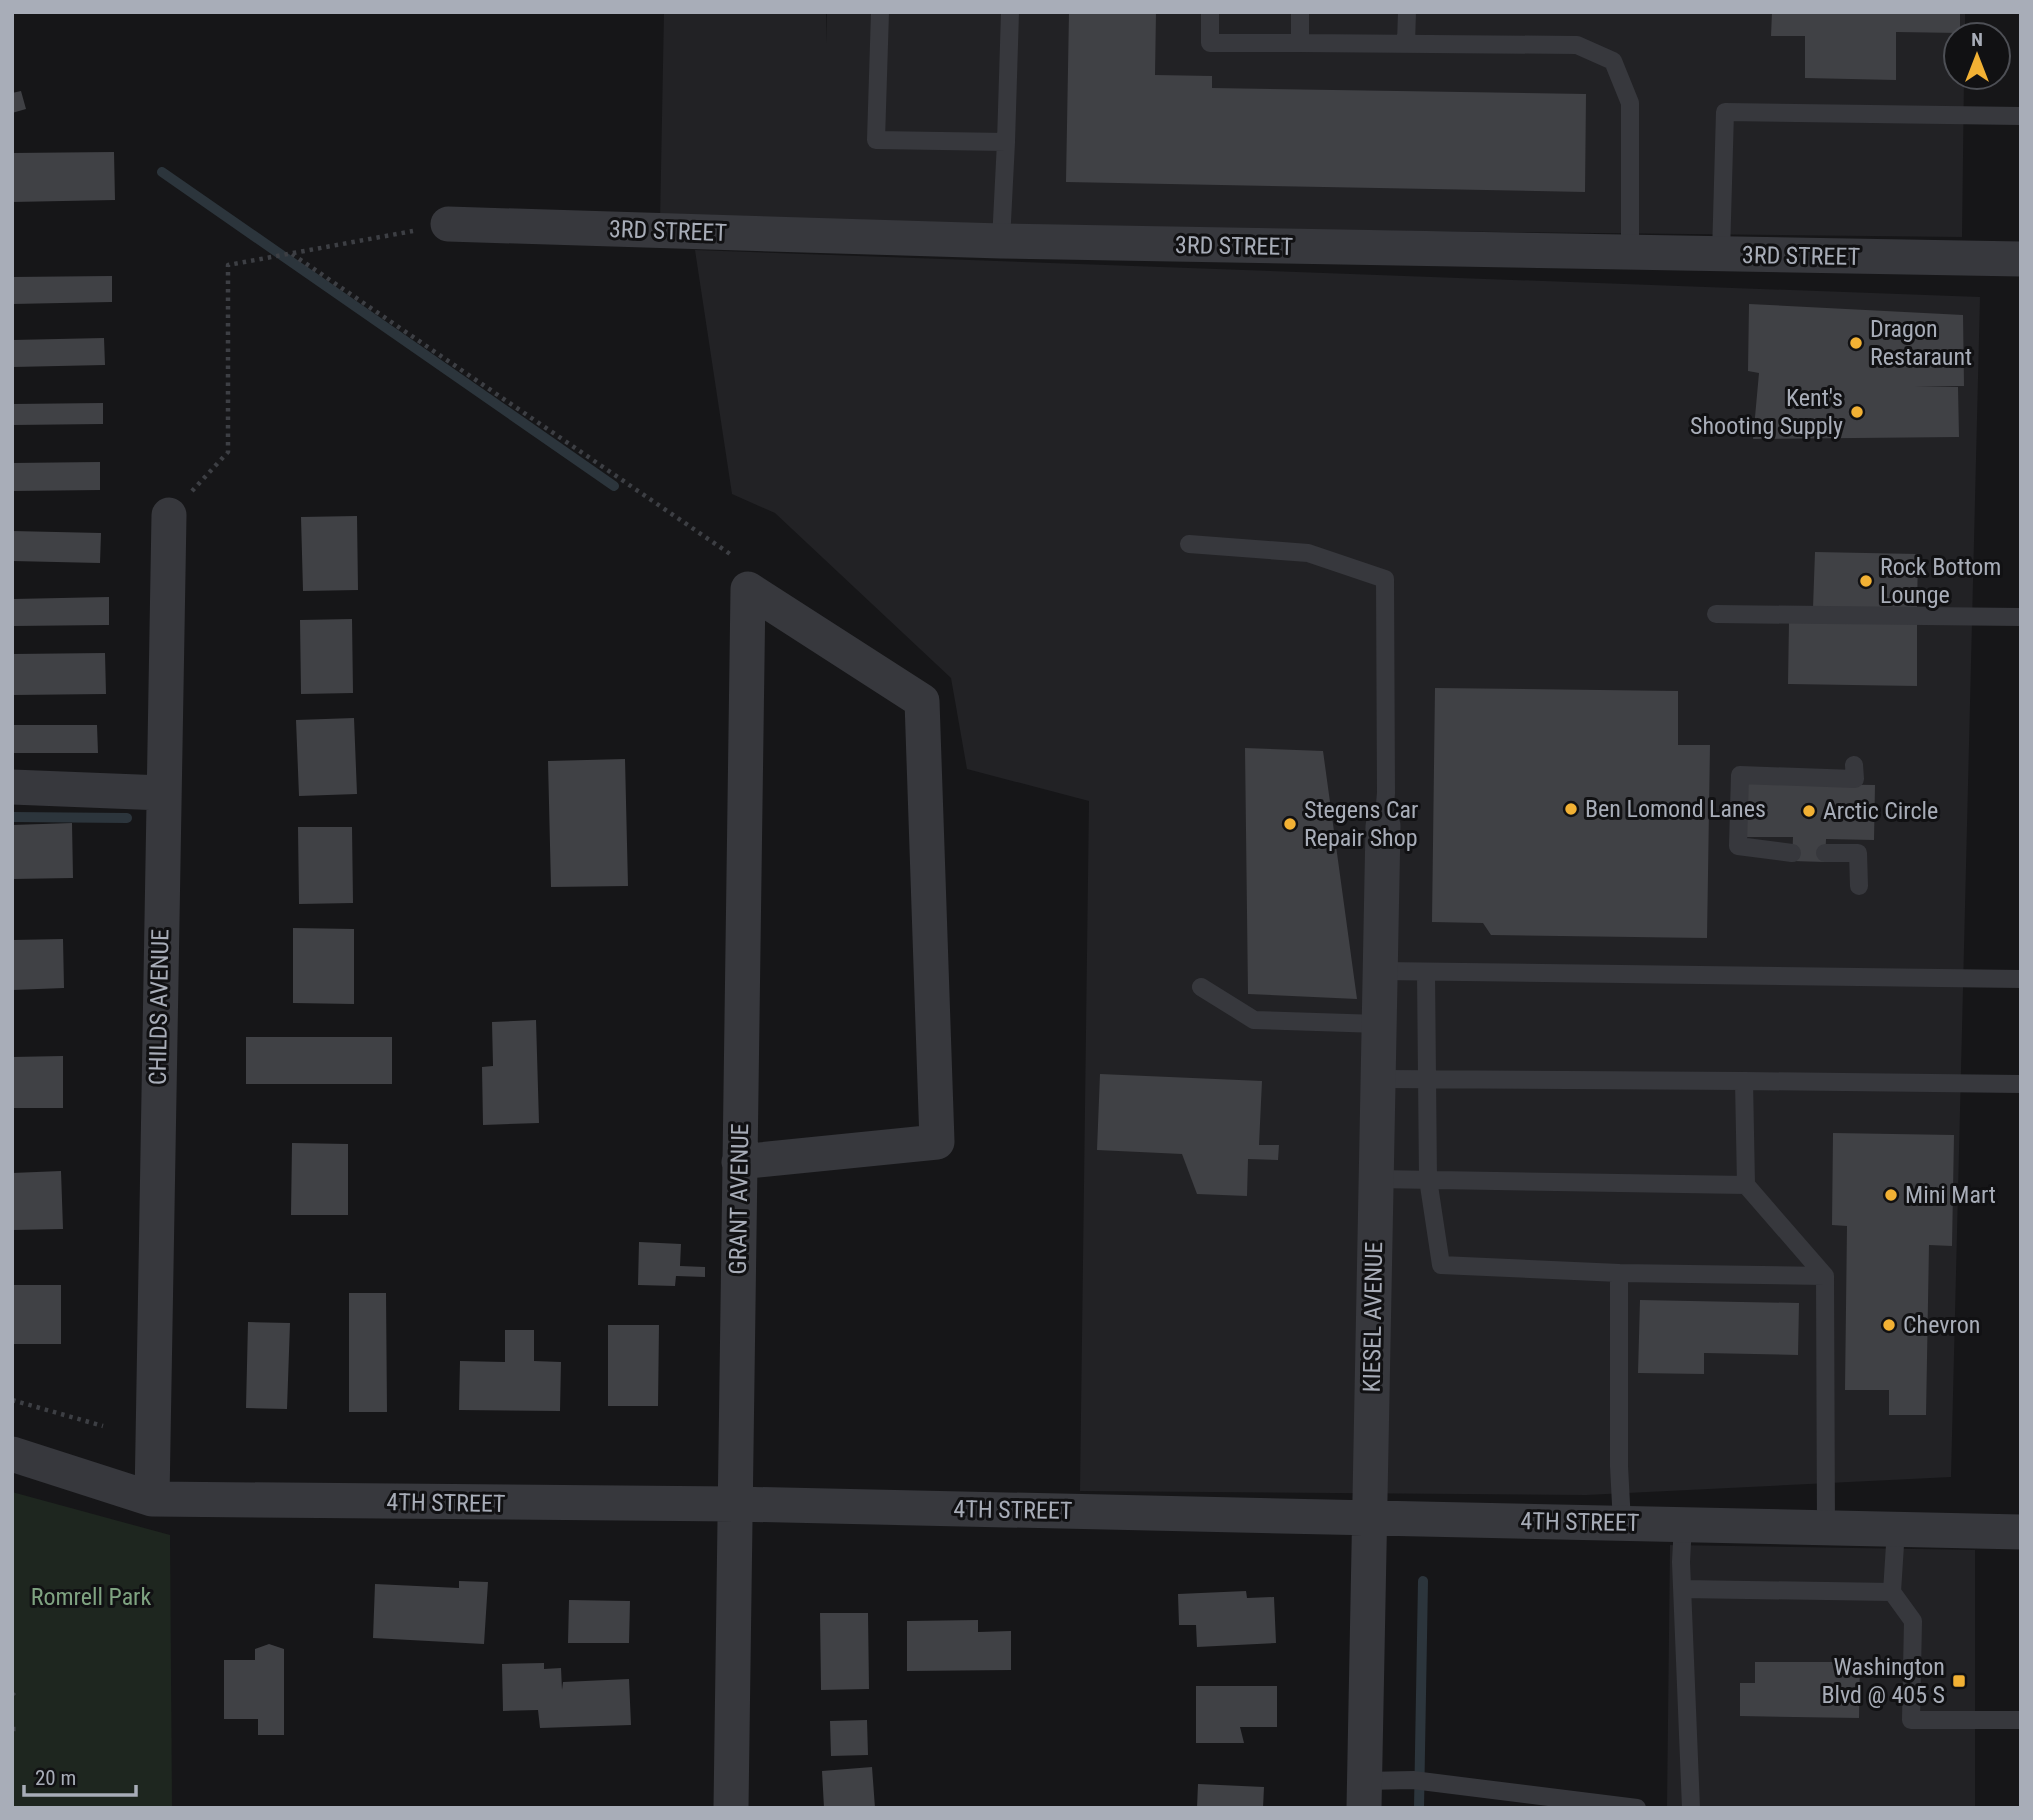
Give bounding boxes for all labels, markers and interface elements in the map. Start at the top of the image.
north arrow [1942,21,2012,91]
text: N [1971,28,1983,51]
street label: 3RD STREET [609,215,727,247]
street label: 3RD STREET [1175,231,1293,261]
street label: 3RD STREET [1742,241,1860,271]
place label: Dragon Restaraunt [1870,315,1972,371]
marker: Dragon Restaraunt [1848,335,1864,351]
place label: Kent's Shooting Supply [1690,384,1843,440]
marker: Kent's Shooting Supply [1849,404,1865,420]
place label: Rock Bottom Lounge [1880,553,2001,609]
marker: Rock Bottom Lounge [1858,573,1874,589]
place label: Ben Lomond Lanes [1585,795,1766,823]
place label: Stegens Car Repair Shop [1304,796,1418,852]
place label: Arctic Circle [1823,797,1938,825]
marker: Ben Lomond Lanes [1563,801,1579,817]
marker: Arctic Circle [1801,803,1817,819]
marker: Stegens Car Repair Shop [1282,816,1298,832]
street label: CHILDS AVENUE [144,929,174,1085]
street label: GRANT AVENUE [724,1123,754,1275]
place label: Mini Mart [1905,1181,1996,1209]
marker: Mini Mart [1883,1187,1899,1203]
street label: KIESEL AVENUE [1358,1241,1388,1393]
place label: Chevron [1903,1311,1980,1339]
marker: Chevron [1881,1317,1897,1333]
street label: 4TH STREET [386,1488,506,1518]
street label: 4TH STREET [953,1495,1073,1525]
street label: 4TH STREET [1520,1507,1640,1537]
park label: Romrell Park [31,1583,151,1611]
place label: Washington Blvd @ 405 S [1821,1653,1945,1709]
marker: Washington Blvd @ 405 S [1951,1673,1967,1689]
scale bar [24,1754,136,1798]
text: 20 m [35,1766,76,1790]

